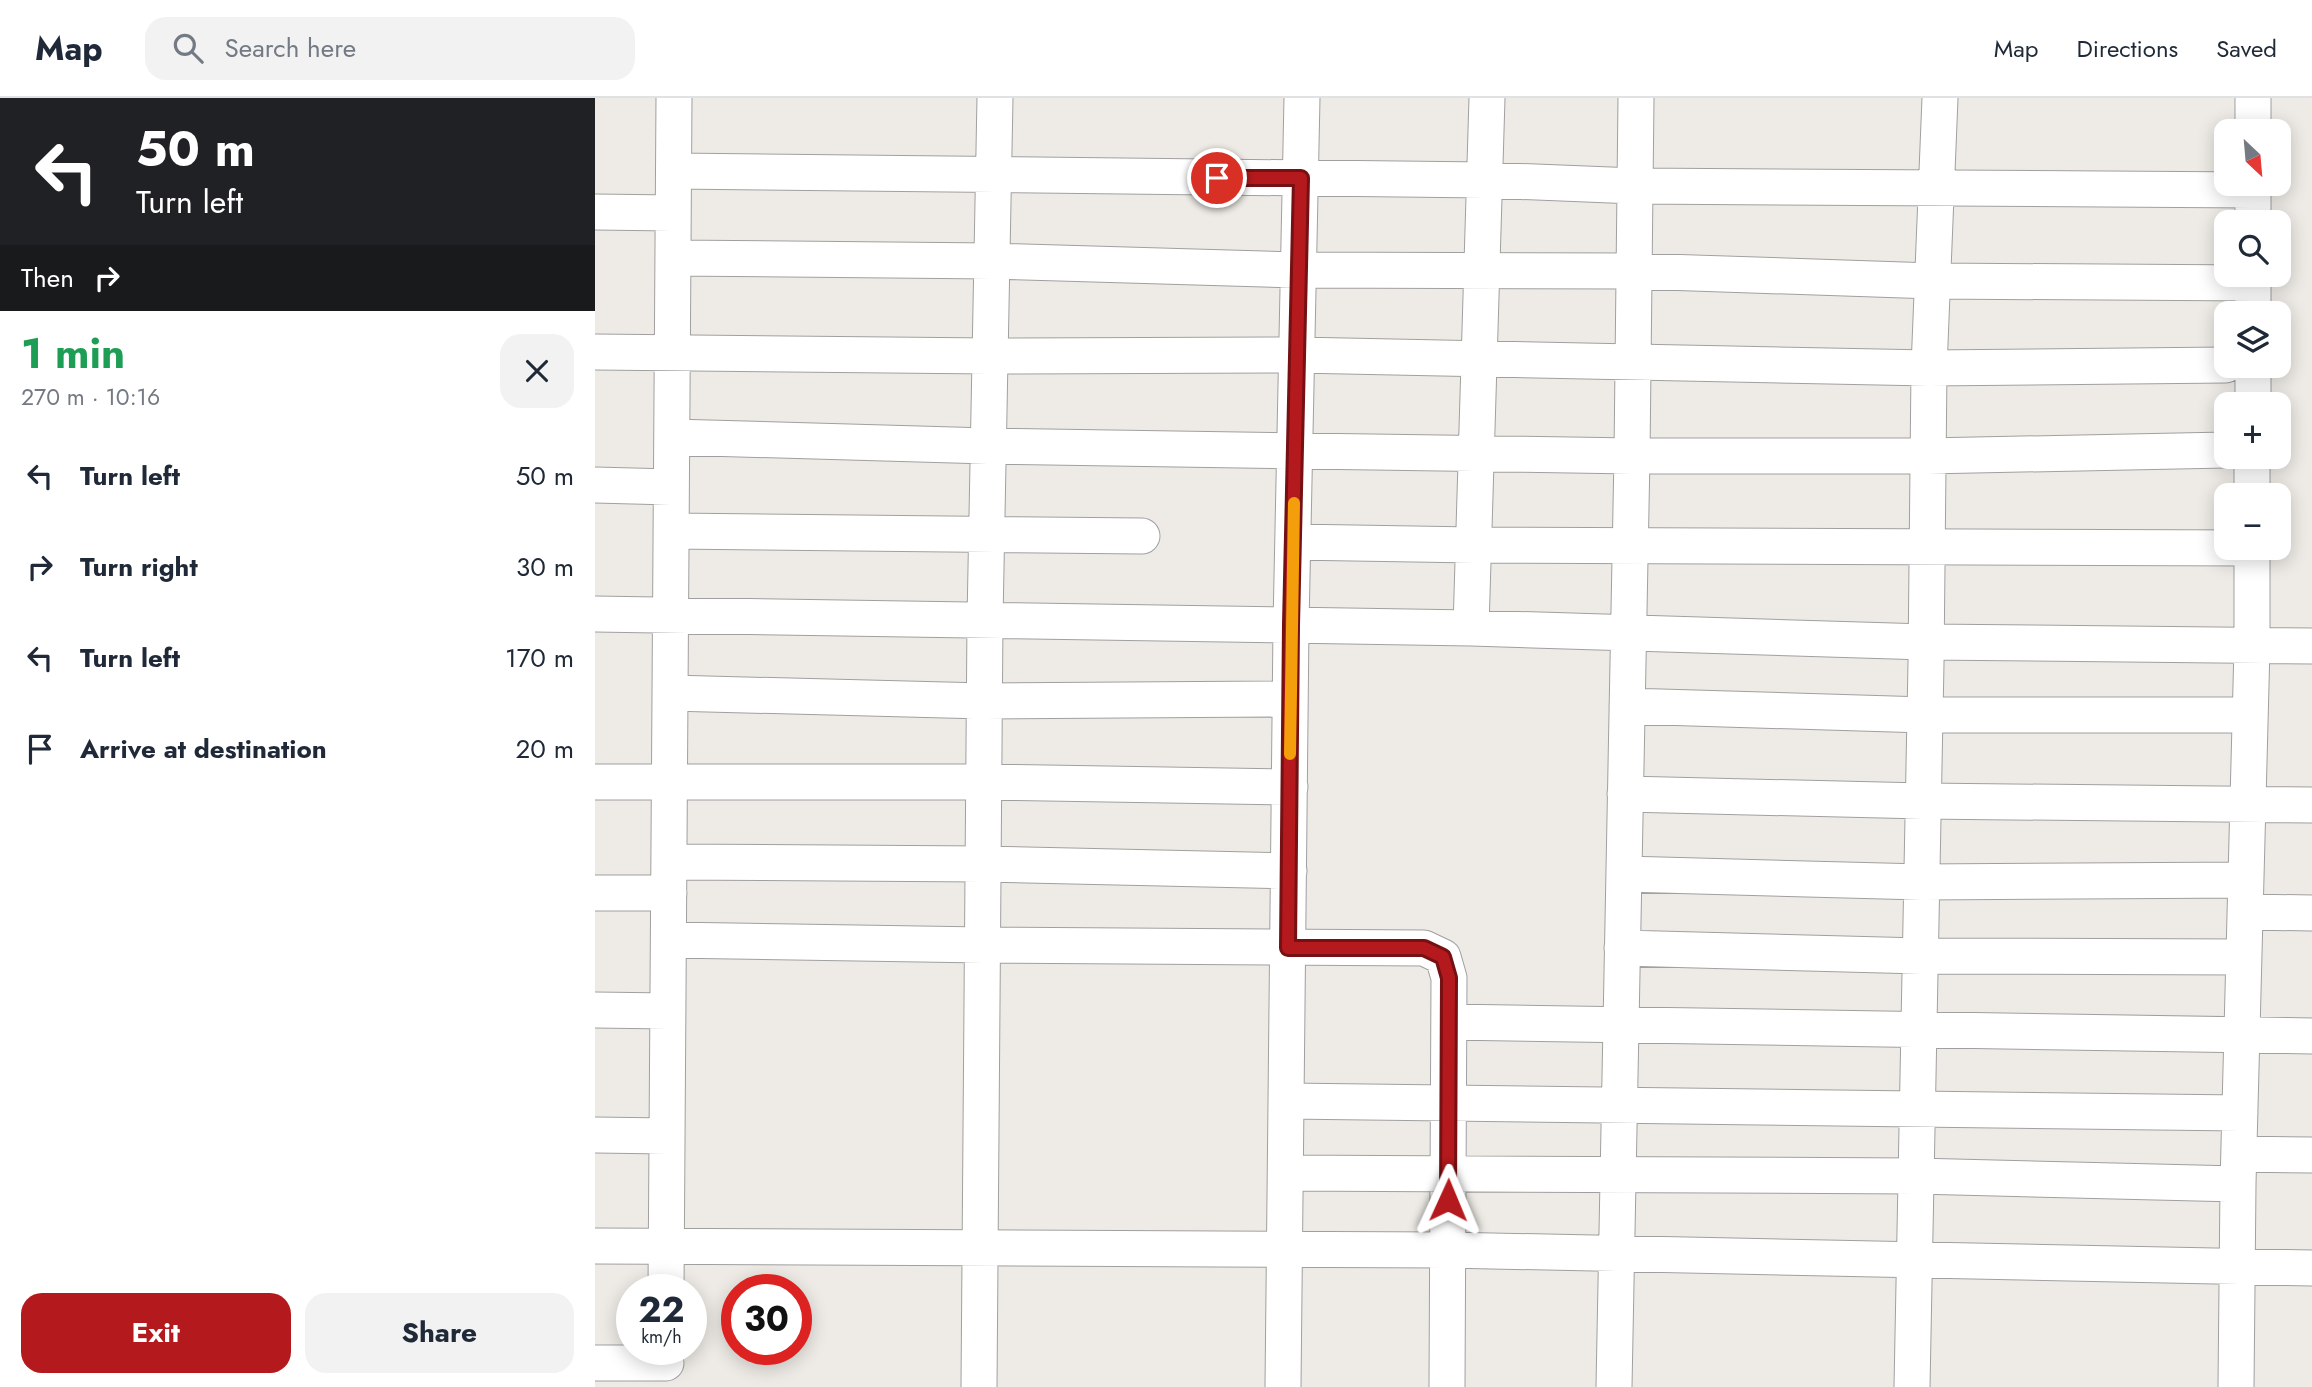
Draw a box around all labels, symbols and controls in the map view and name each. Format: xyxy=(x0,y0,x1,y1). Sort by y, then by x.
search box xyxy=(145,17,635,80)
text: Map xyxy=(35,25,103,72)
icon: search xyxy=(169,29,207,67)
text: Search here xyxy=(225,29,356,67)
text: Map xyxy=(1994,31,2039,66)
text: Directions xyxy=(2077,31,2178,66)
text: Saved xyxy=(2216,31,2277,66)
text: 50 m xyxy=(136,114,255,184)
north arrow xyxy=(2214,119,2291,196)
map controls xyxy=(2214,119,2291,560)
icon: left xyxy=(21,126,112,217)
pin xyxy=(1187,148,1247,208)
icon: arrive xyxy=(1198,159,1236,197)
text: Turn left xyxy=(136,179,243,225)
button: search xyxy=(2214,210,2291,287)
text: Then xyxy=(21,259,74,297)
icon: right xyxy=(88,259,126,297)
button: layers xyxy=(2214,301,2291,378)
text: 1 min xyxy=(21,323,125,384)
button: close xyxy=(500,334,574,408)
text: 270 m · 10:16 xyxy=(21,380,160,414)
button: + xyxy=(2214,392,2291,469)
icon: left xyxy=(21,457,59,495)
text: Turn left xyxy=(80,457,180,495)
text: 50 m xyxy=(516,457,574,495)
button: − xyxy=(2214,483,2291,560)
icon: right xyxy=(21,548,59,586)
text: Turn right xyxy=(80,548,198,586)
text: 30 m xyxy=(516,548,574,586)
icon: left xyxy=(21,639,59,677)
text: Turn left xyxy=(80,639,180,677)
text: 170 m xyxy=(505,639,574,677)
icon: arrive xyxy=(21,730,59,768)
text: Arrive at destination xyxy=(80,730,327,768)
text: 20 m xyxy=(516,730,574,768)
position arrow xyxy=(1411,1163,1485,1237)
speed limit sign: 30 xyxy=(721,1274,812,1365)
text: 22 xyxy=(639,1285,684,1335)
button: Exit xyxy=(21,1293,291,1373)
button: Share xyxy=(305,1293,574,1373)
text: km/h xyxy=(641,1324,682,1350)

